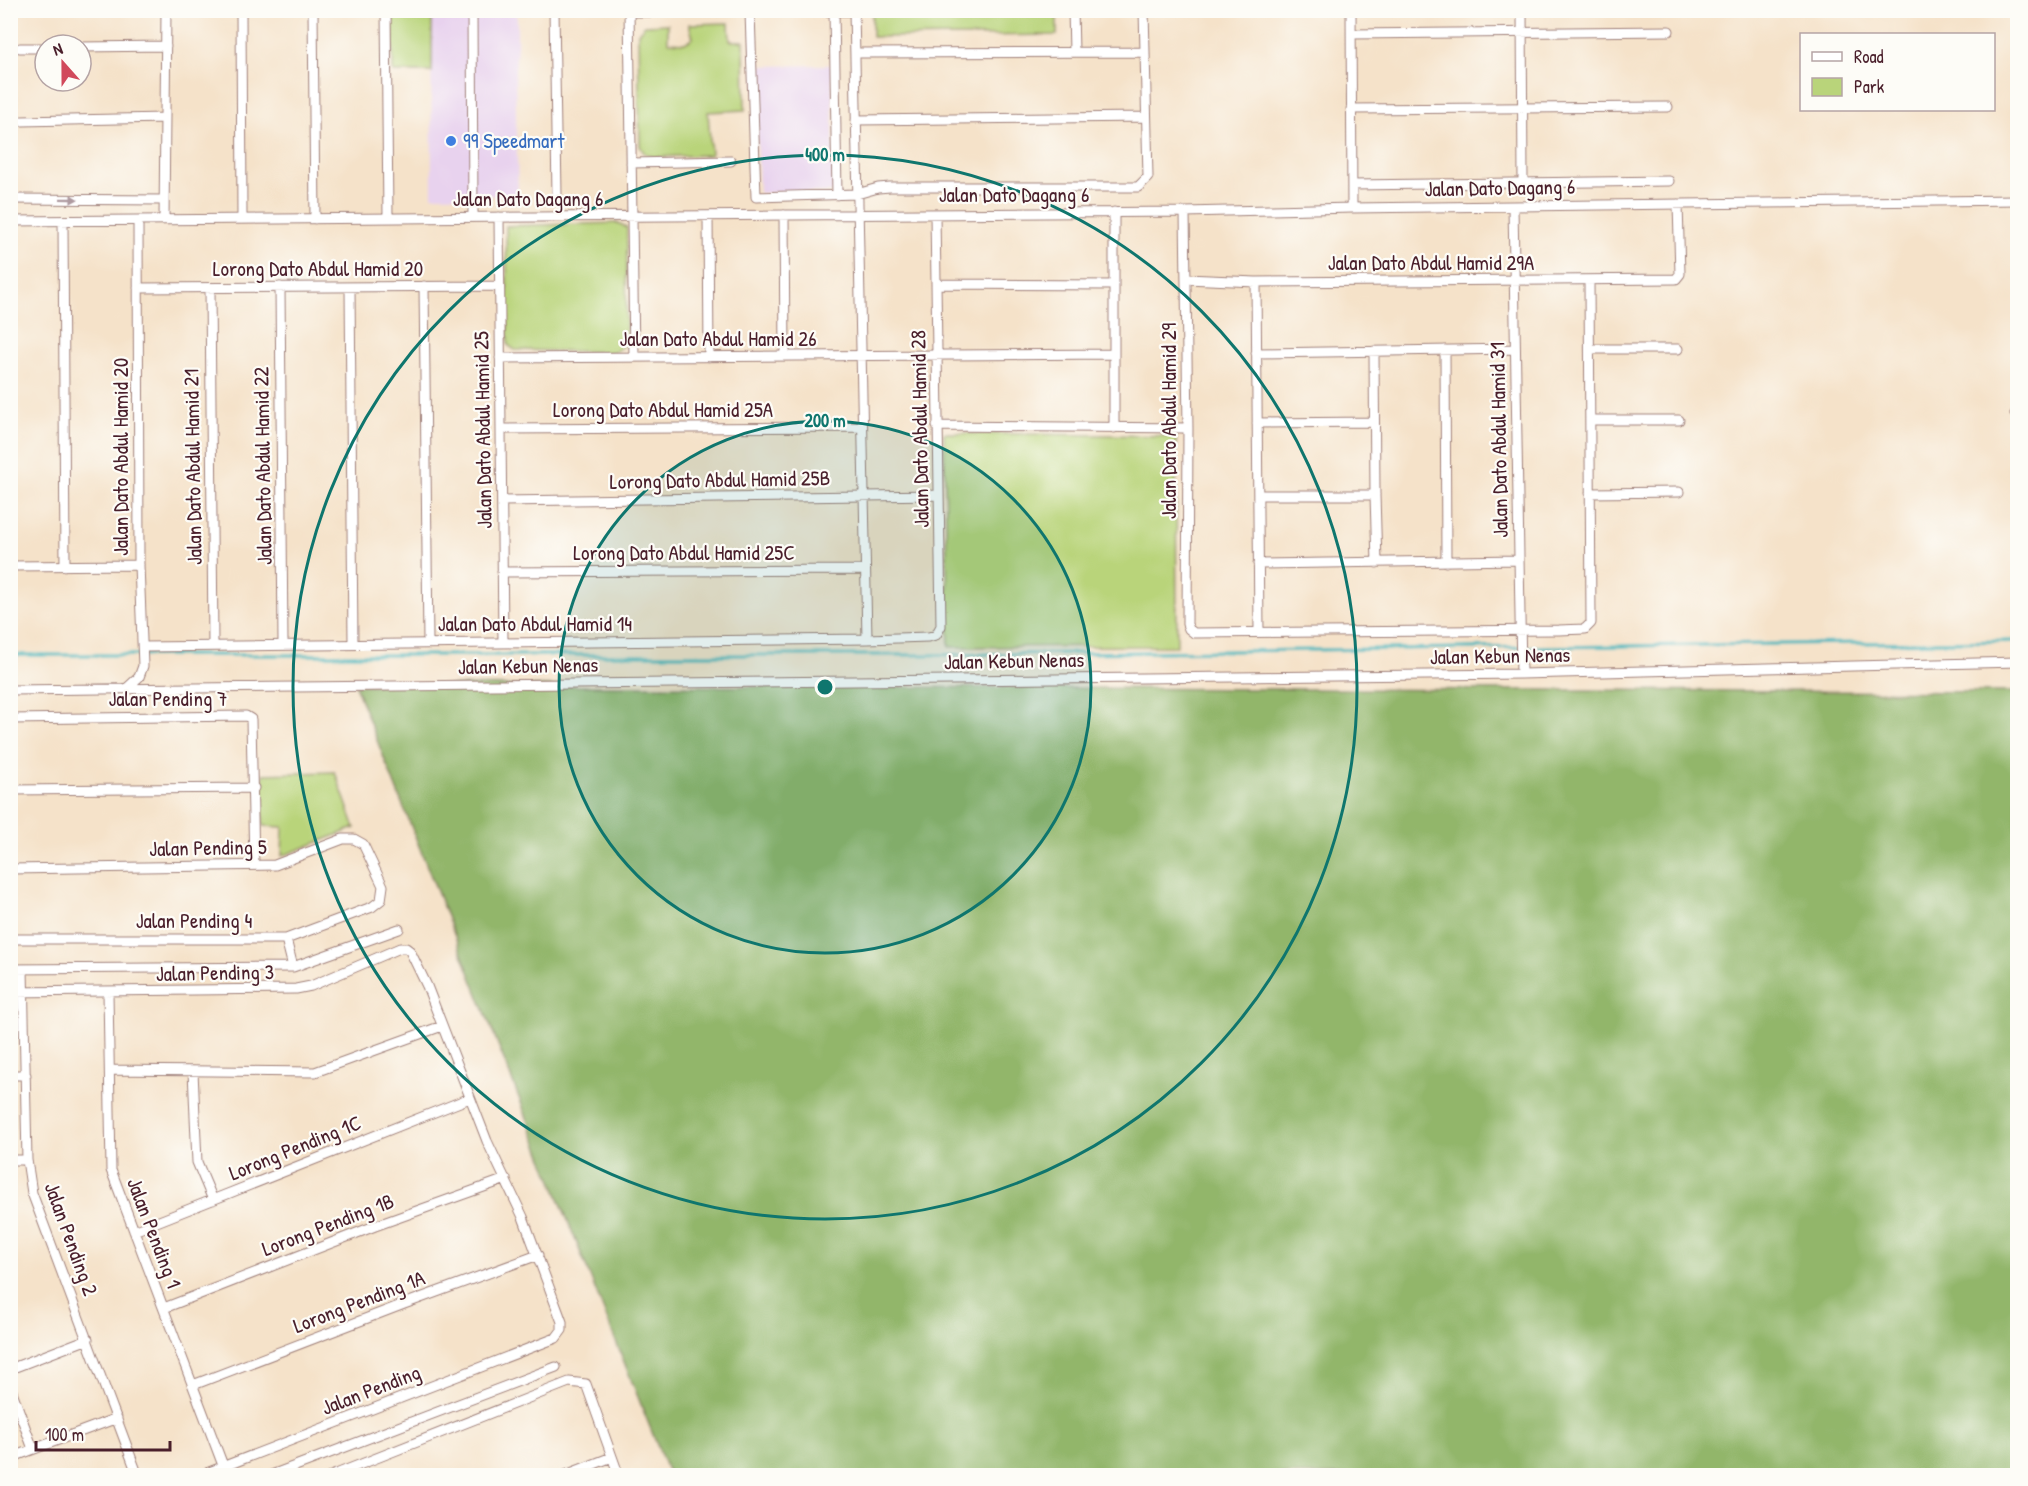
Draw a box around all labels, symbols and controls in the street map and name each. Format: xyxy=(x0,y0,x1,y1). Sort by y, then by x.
north arrow xyxy=(33,33,93,93)
legend xyxy=(1800,33,1995,111)
text: N xyxy=(50,37,66,61)
text: Road xyxy=(1854,44,1884,69)
text: Park xyxy=(1854,74,1885,99)
place label: 99 Speedmart xyxy=(463,126,565,155)
marker: 99 Speedmart xyxy=(444,134,458,148)
text: 400 m xyxy=(805,142,845,167)
street label: Jalan Dato Dagang 6 xyxy=(1424,172,1576,203)
street label: Jalan Dato Dagang 6 xyxy=(939,180,1089,209)
street label: Jalan Dato Dagang 6 xyxy=(453,184,603,213)
one-way arrow xyxy=(59,195,78,204)
street label: Jalan Dato Abdul Hamid 29A xyxy=(1328,248,1534,277)
street label: Lorong Dato Abdul Hamid 20 xyxy=(213,254,423,283)
street label: Jalan Dato Abdul Hamid 29 xyxy=(1154,323,1183,519)
street label: Jalan Dato Abdul Hamid 26 xyxy=(619,324,817,353)
street label: Jalan Dato Abdul Hamid 28 xyxy=(903,330,936,528)
street label: Jalan Dato Abdul Hamid 25 xyxy=(466,331,499,529)
street label: Jalan Dato Abdul Hamid 31 xyxy=(1482,342,1515,538)
street label: Jalan Dato Abdul Hamid 20 xyxy=(106,358,135,556)
street label: Jalan Dato Abdul Hamid 22 xyxy=(246,366,279,565)
street label: Jalan Dato Abdul Hamid 21 xyxy=(176,369,209,565)
street label: Lorong Dato Abdul Hamid 25A xyxy=(553,395,773,424)
text: 200 m xyxy=(805,408,845,433)
street label: Lorong Dato Abdul Hamid 25B xyxy=(609,463,831,496)
street label: Lorong Dato Abdul Hamid 25C xyxy=(573,538,795,567)
street label: Jalan Dato Abdul Hamid 14 xyxy=(438,609,632,638)
street label: Jalan Kebun Nenas xyxy=(1430,640,1570,671)
street label: Jalan Kebun Nenas xyxy=(944,645,1084,676)
street label: Jalan Kebun Nenas xyxy=(458,650,598,681)
centre of rings xyxy=(815,677,835,697)
street label: Jalan Pending 7 xyxy=(108,684,228,713)
street label: Jalan Pending 5 xyxy=(149,832,267,863)
street label: Jalan Pending 4 xyxy=(136,906,252,935)
street label: Jalan Pending 3 xyxy=(156,957,274,988)
street label: Lorong Pending 1C xyxy=(224,1108,365,1187)
street label: Jalan Pending 1 xyxy=(120,1173,189,1292)
street label: Jalan Pending 2 xyxy=(38,1178,105,1300)
street label: Lorong Pending 1B xyxy=(258,1186,398,1263)
street label: Lorong Pending 1A xyxy=(289,1263,429,1340)
street label: Jalan Pending xyxy=(317,1357,424,1422)
scale bar xyxy=(36,1414,170,1452)
text: 100 m xyxy=(45,1422,84,1447)

